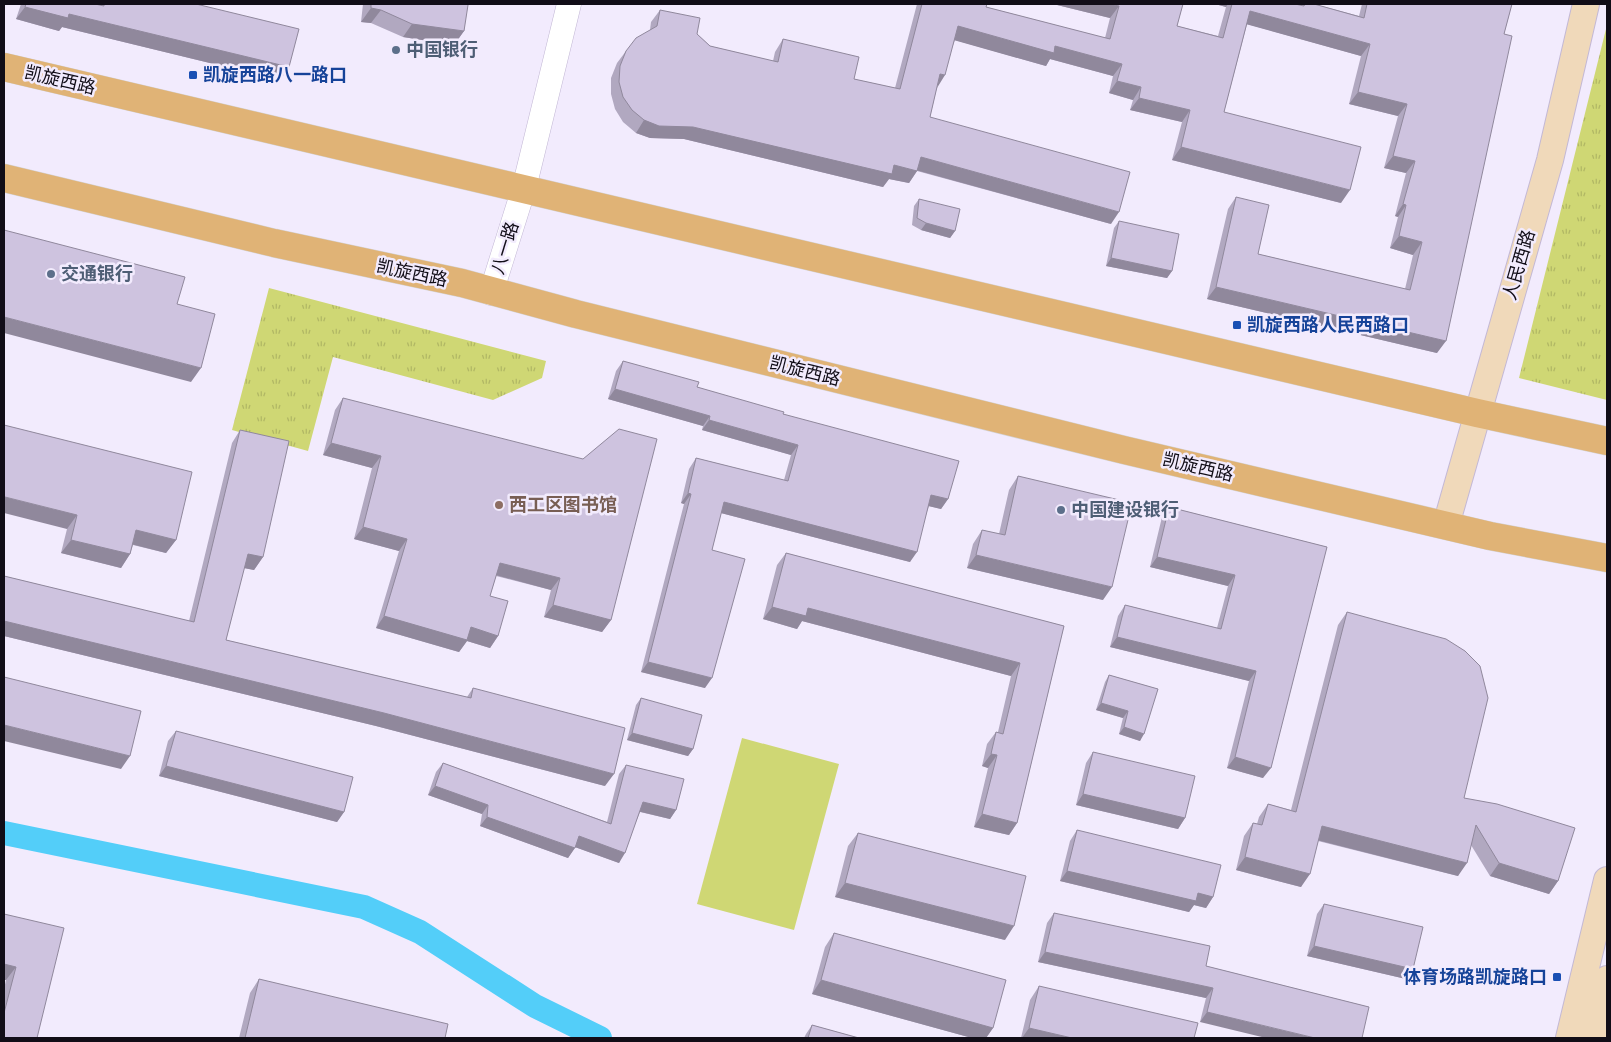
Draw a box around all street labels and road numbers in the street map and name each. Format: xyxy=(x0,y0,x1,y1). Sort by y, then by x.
street label: 凯旋西路 xyxy=(22,60,98,100)
street label: 八一路 xyxy=(486,219,524,277)
street label: 人民西路 xyxy=(1498,227,1540,303)
street label: 凯旋西路 xyxy=(374,254,450,292)
street label: 凯旋西路 xyxy=(767,351,843,391)
street label: 凯旋西路 xyxy=(1160,447,1236,487)

